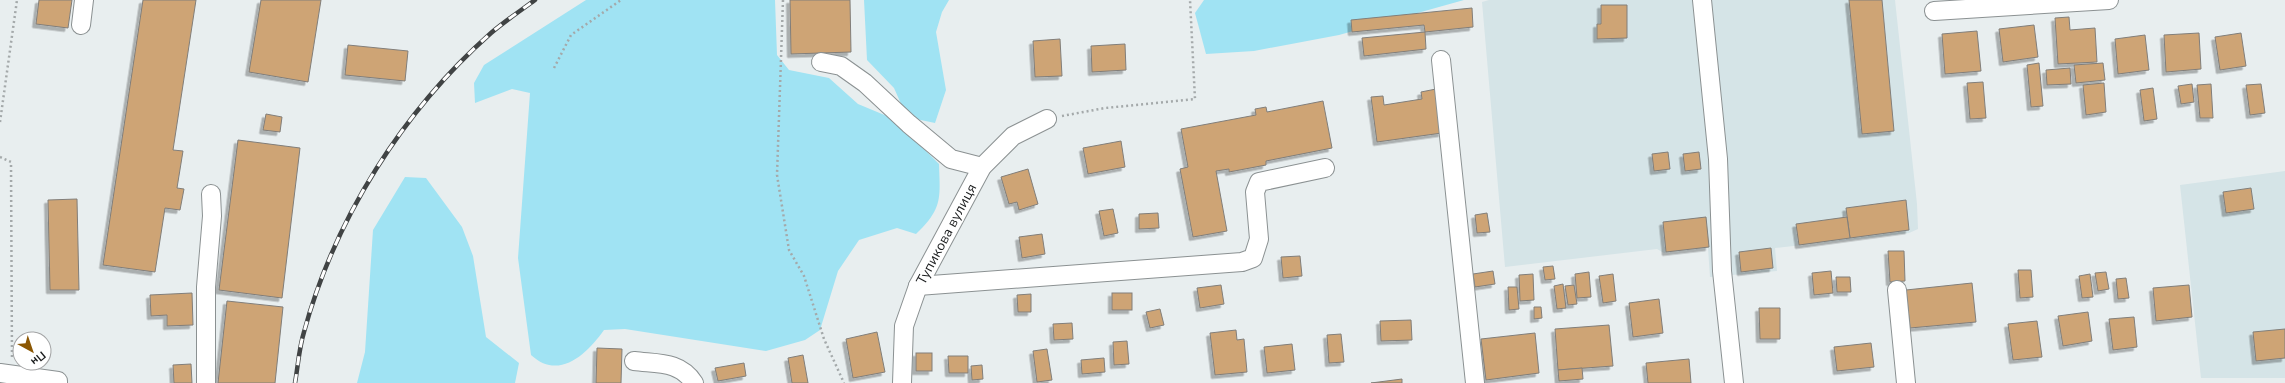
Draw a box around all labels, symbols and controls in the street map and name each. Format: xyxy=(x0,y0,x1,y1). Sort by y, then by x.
street label: Тупикова вулиця xyxy=(912,180,981,288)
north arrow xyxy=(12,331,52,371)
text: Пн xyxy=(27,348,49,369)

